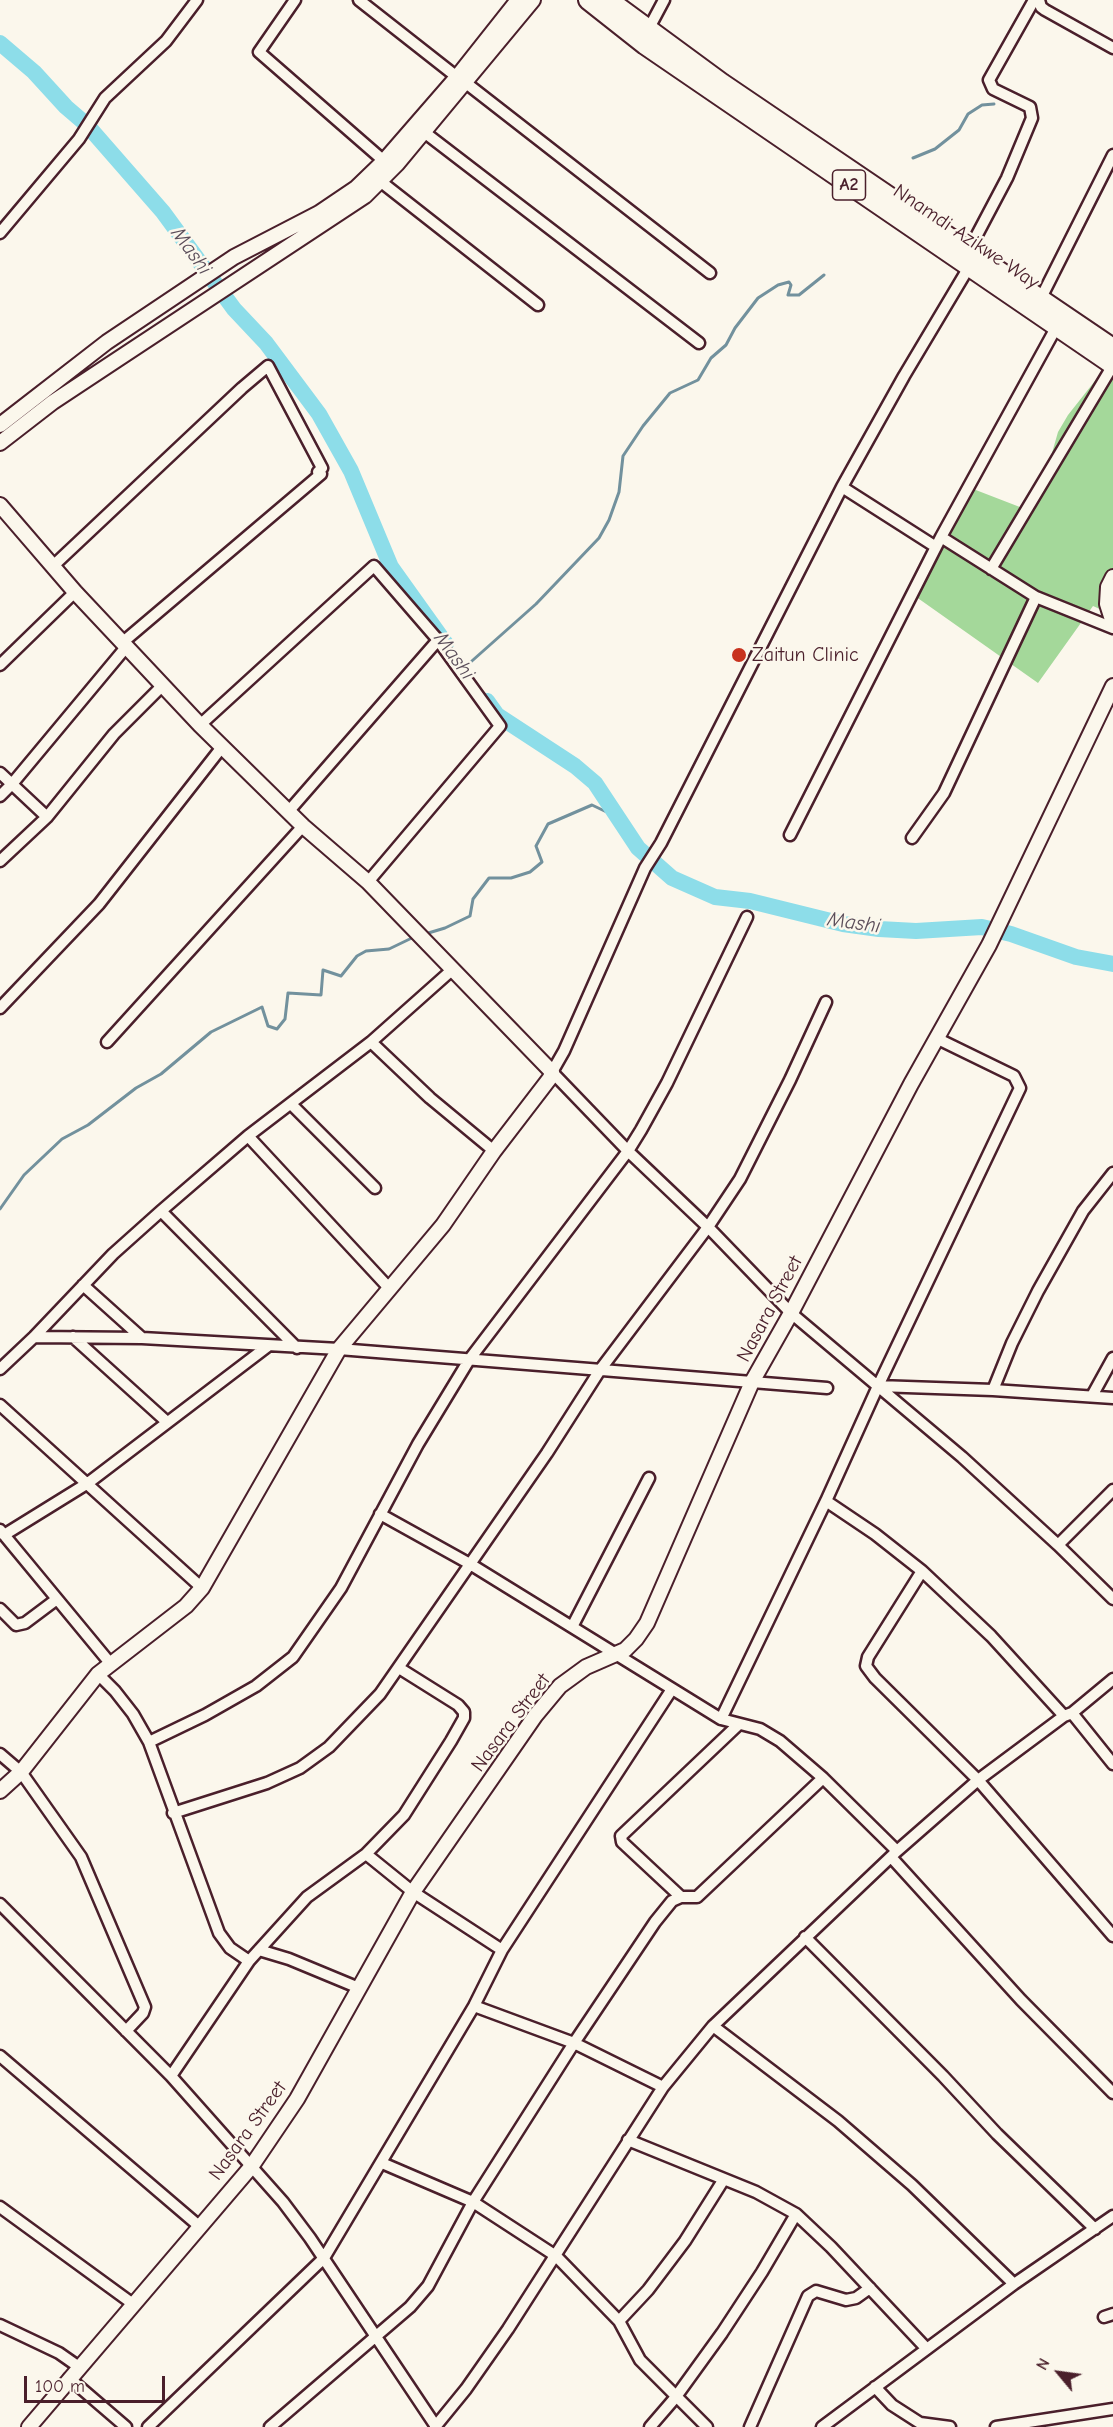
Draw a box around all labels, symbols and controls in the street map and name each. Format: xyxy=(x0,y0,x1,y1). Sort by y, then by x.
road number: A2 xyxy=(832,170,866,200)
street label: Nnamdi Azikwe Way xyxy=(888,179,1044,295)
water label: Mashi xyxy=(165,222,217,280)
water label: Mashi xyxy=(428,627,480,685)
place label: Zaitun Clinic xyxy=(752,643,859,667)
marker: Zaitun Clinic xyxy=(730,646,748,664)
water label: Mashi xyxy=(826,907,882,939)
street label: Nasara Street xyxy=(732,1252,808,1366)
street label: Nasara Street xyxy=(466,1669,556,1777)
street label: Nasara Street xyxy=(204,2077,292,2185)
north arrow xyxy=(1029,2343,1089,2403)
text: N xyxy=(1033,2355,1054,2373)
scale bar xyxy=(27,2364,168,2402)
text: 100 m xyxy=(35,2376,85,2397)

